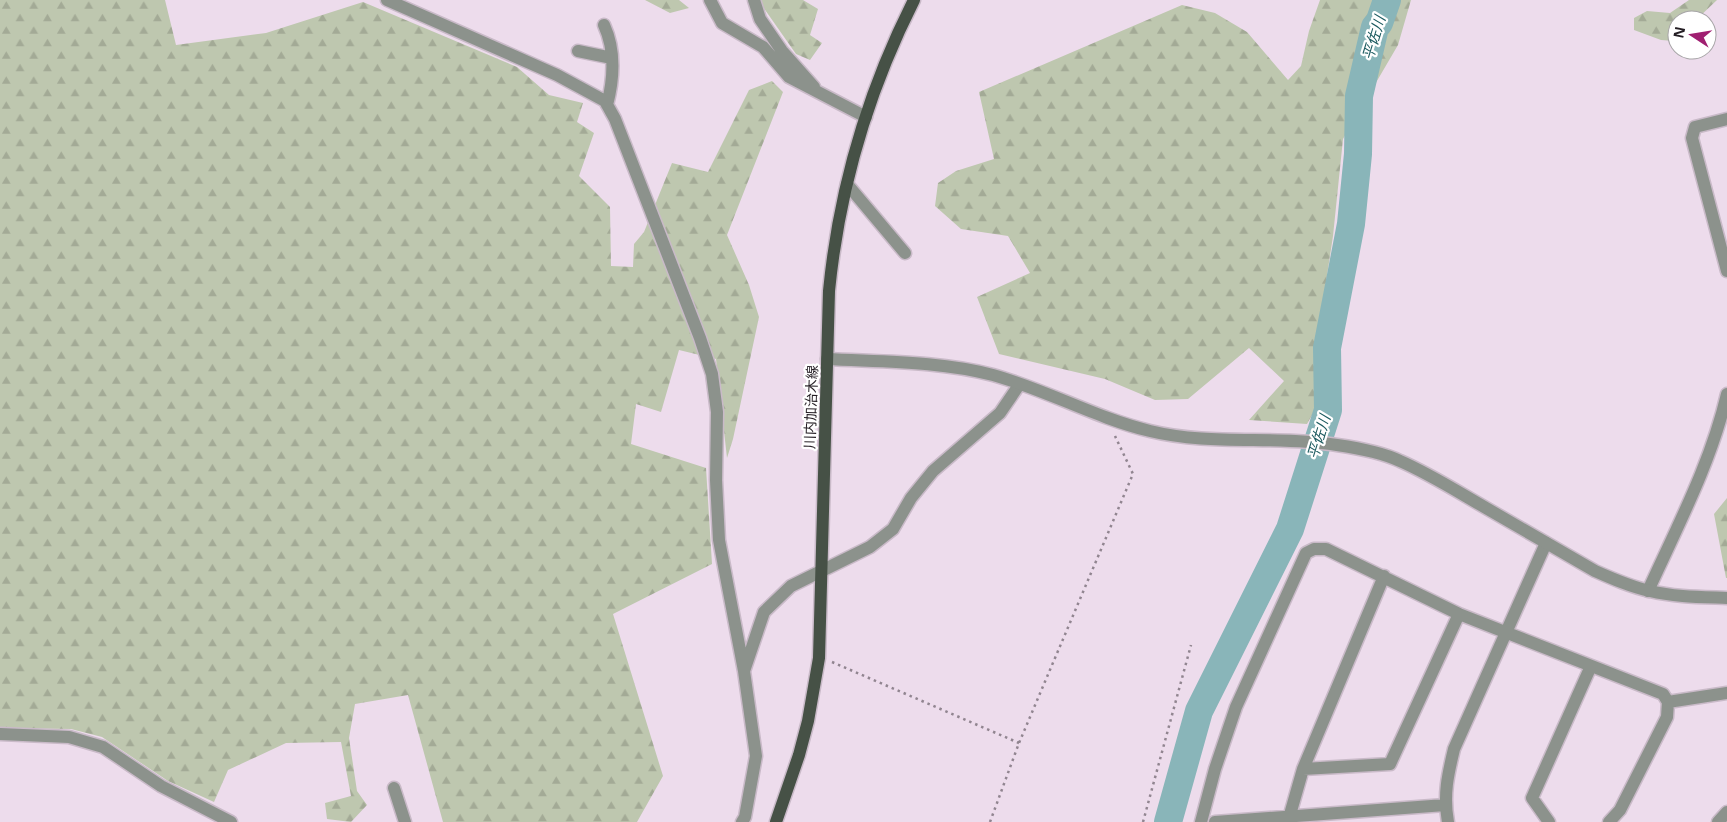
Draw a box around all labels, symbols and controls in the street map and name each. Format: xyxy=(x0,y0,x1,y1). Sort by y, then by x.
north arrow xyxy=(1667,10,1717,60)
water label: 平佐川 xyxy=(1357,11,1390,62)
text: N xyxy=(1668,25,1689,40)
street label: 川内加治木線 xyxy=(800,365,821,449)
water label: 平佐川 xyxy=(1302,410,1335,461)

